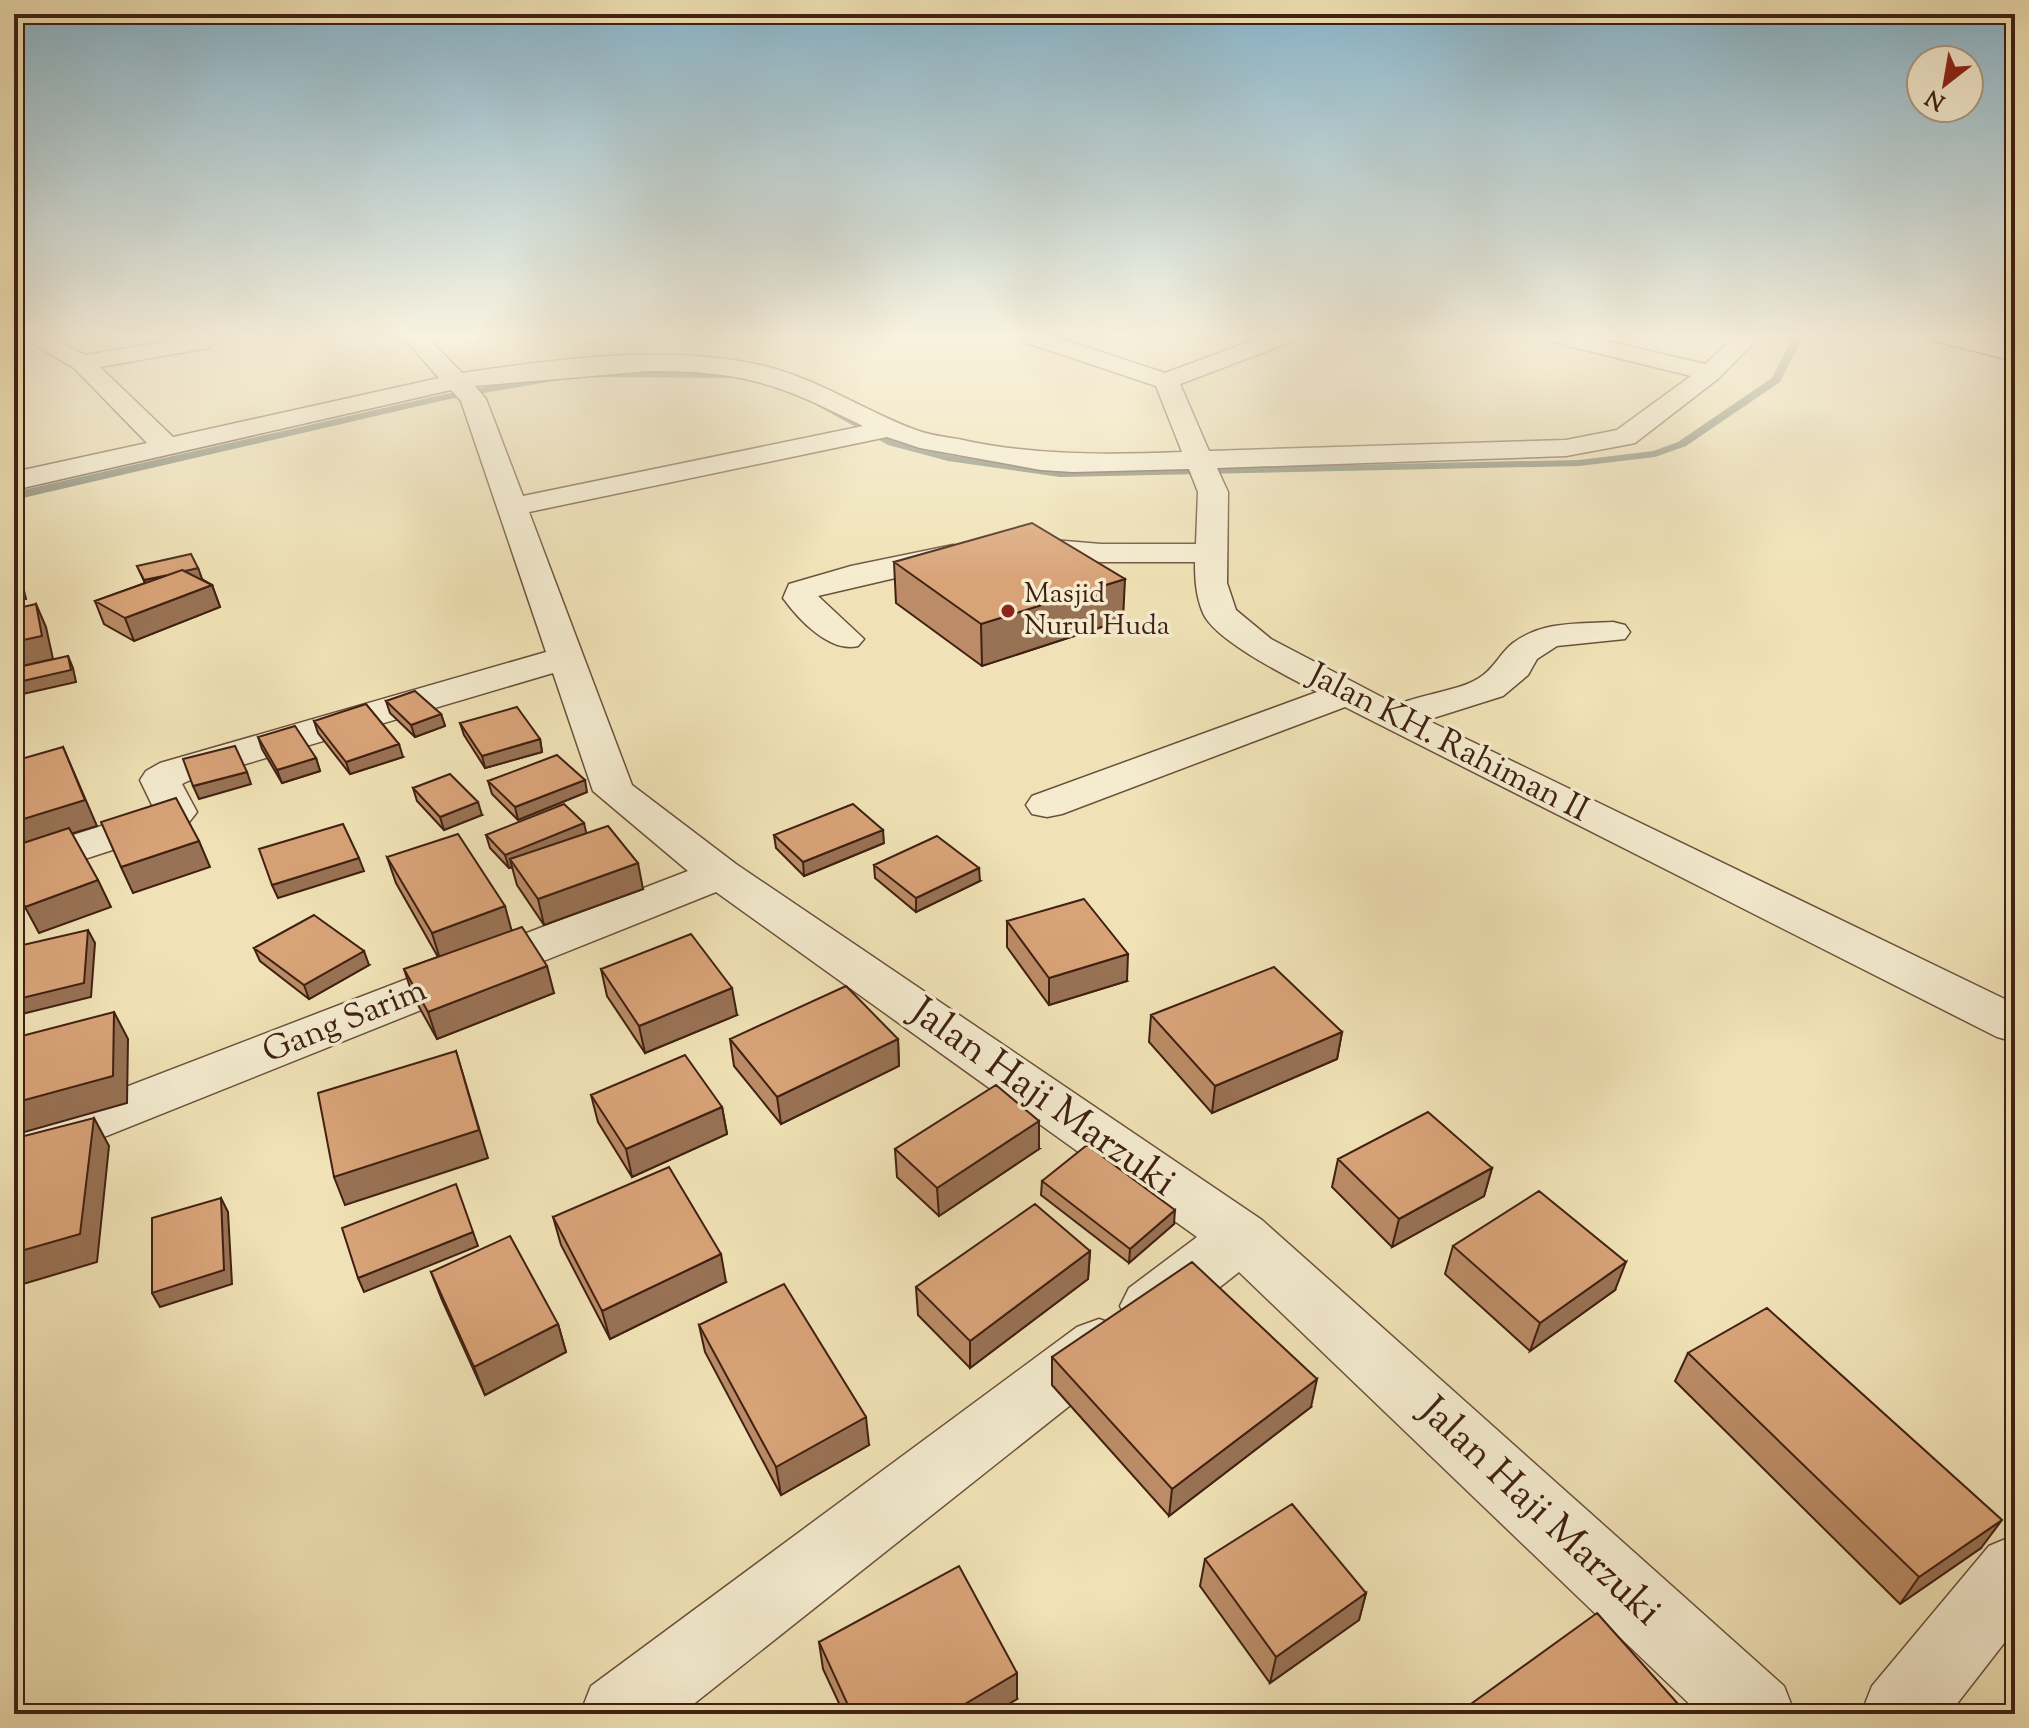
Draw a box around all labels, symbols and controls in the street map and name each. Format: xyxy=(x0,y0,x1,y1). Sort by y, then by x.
north arrow xyxy=(1905,44,1985,124)
text: N xyxy=(1920,80,1952,117)
place label: Masjid Nurul Huda xyxy=(1024,575,1170,647)
marker: Masjid Nurul Huda xyxy=(999,602,1017,620)
street label: Jalan KH. Rahiman II xyxy=(1298,651,1597,836)
street label: Gang Sarim xyxy=(256,967,434,1077)
street label: Jalan Haji Marzuki xyxy=(896,985,1187,1212)
street label: Jalan Haji Marzuki xyxy=(1403,1384,1673,1641)

